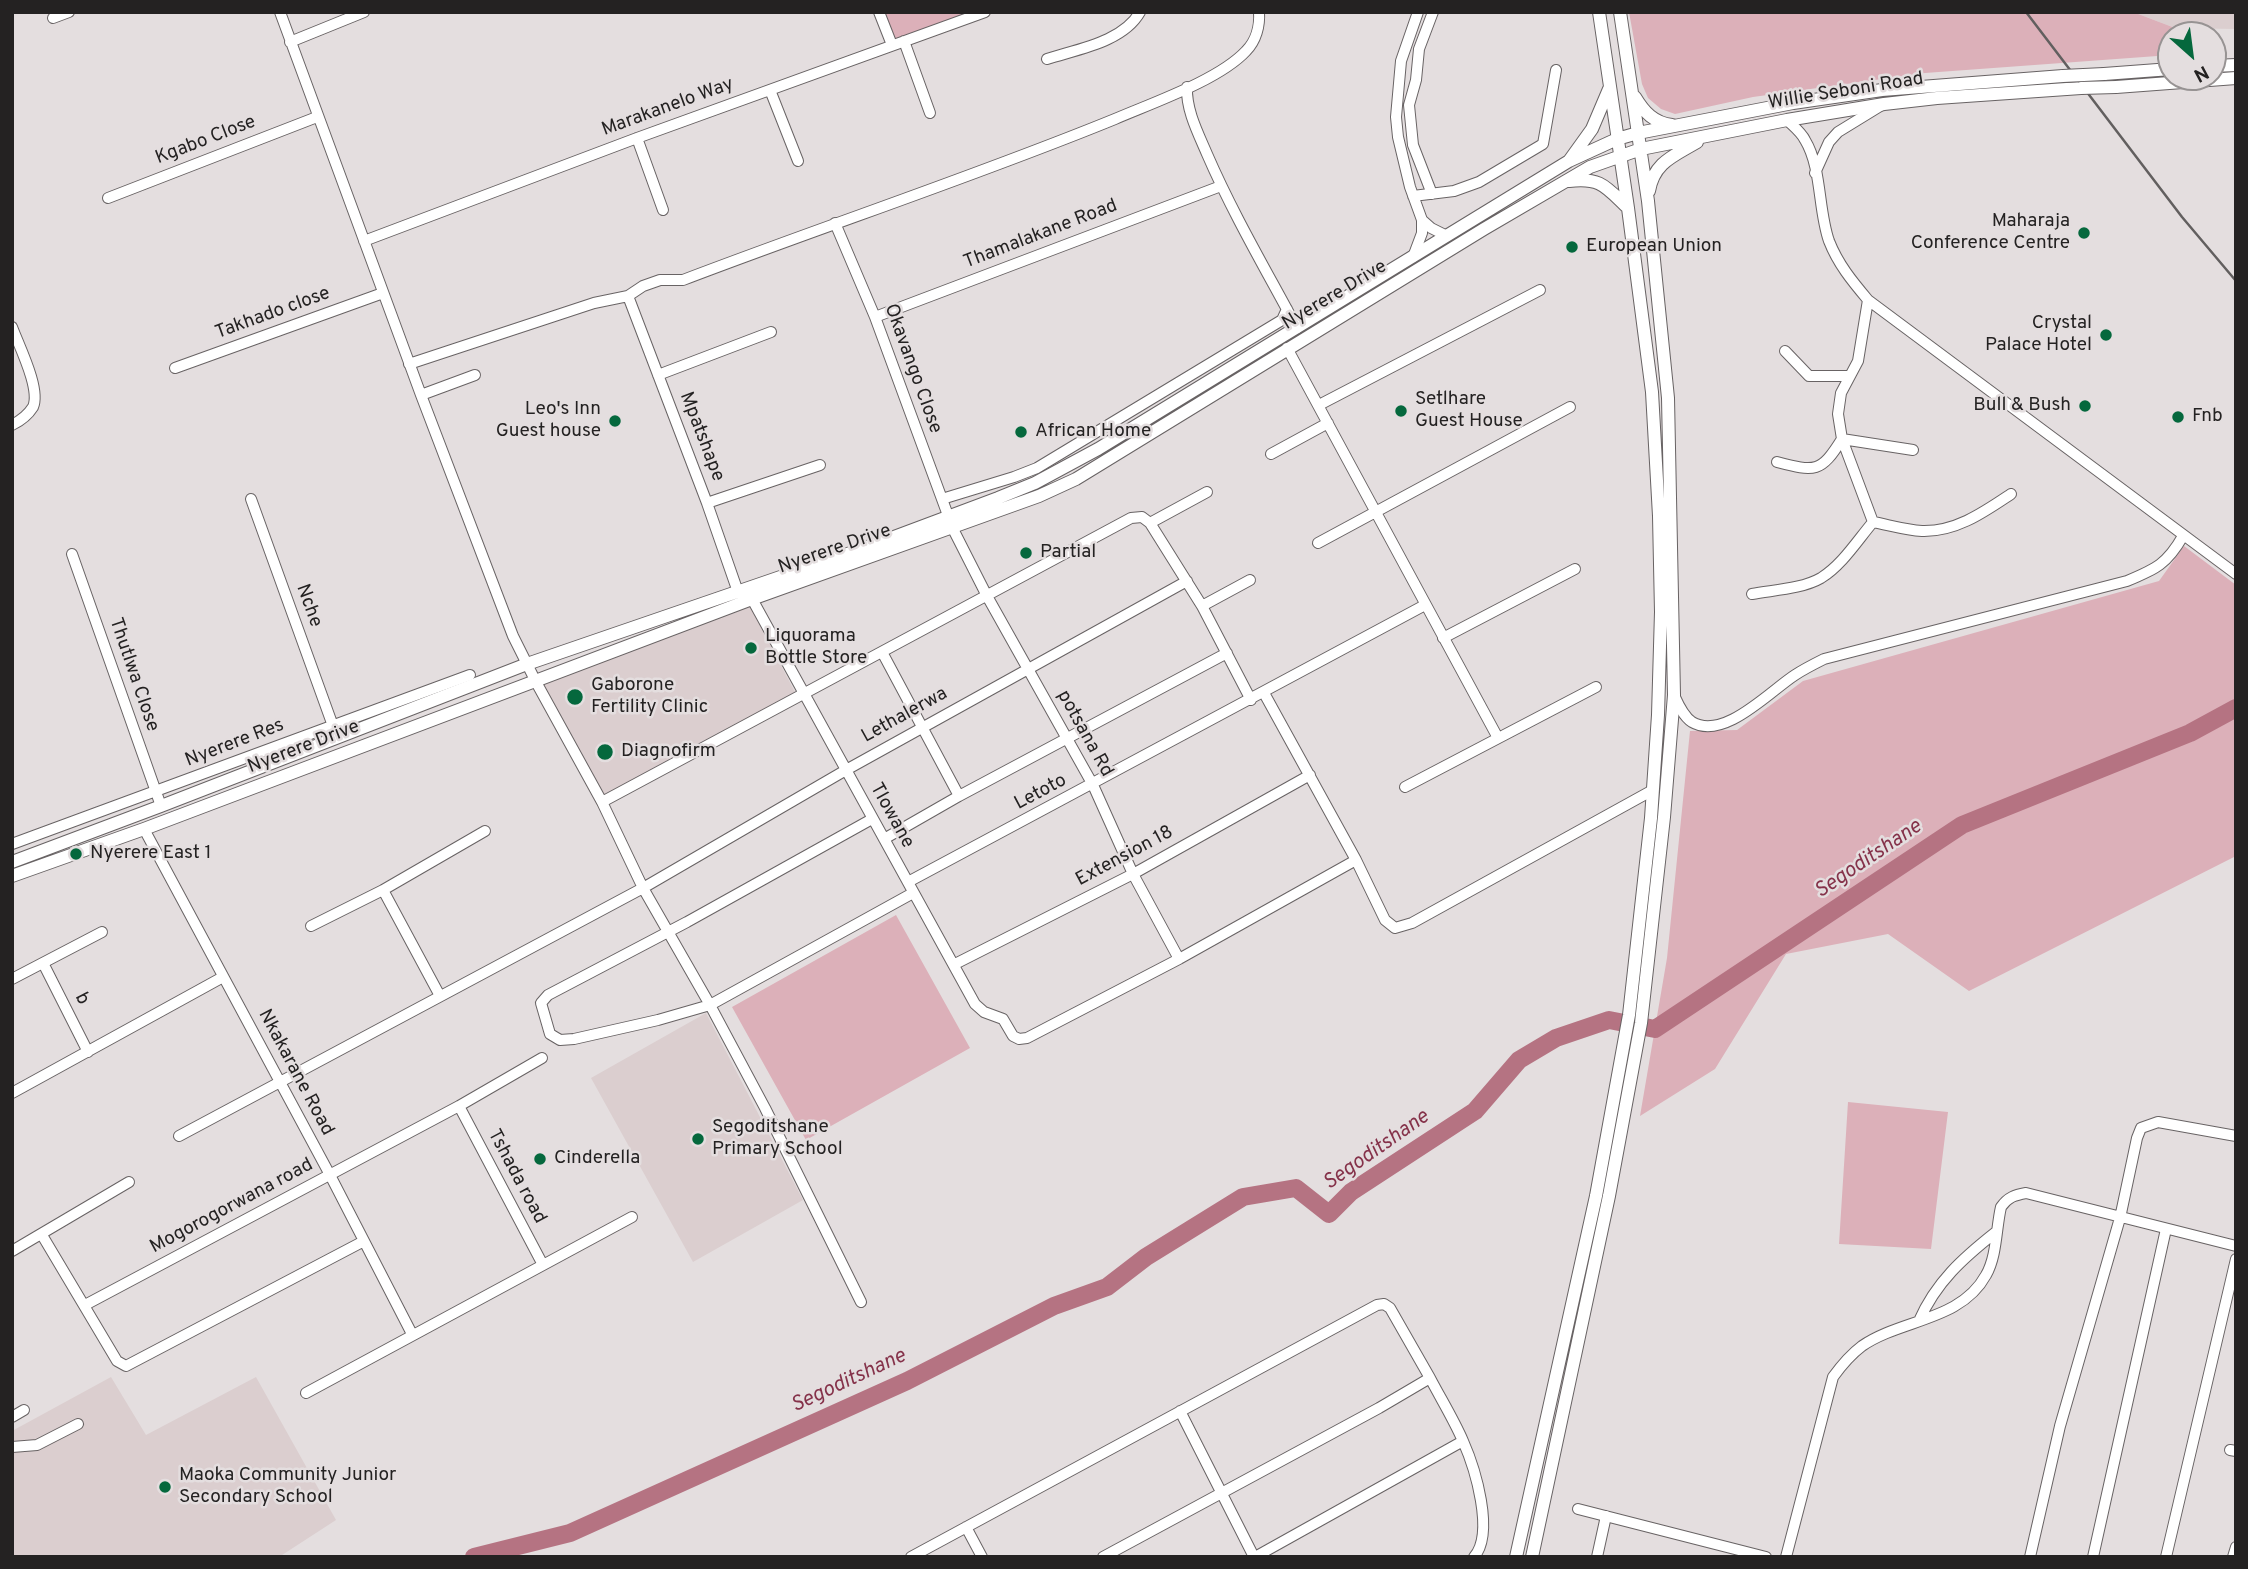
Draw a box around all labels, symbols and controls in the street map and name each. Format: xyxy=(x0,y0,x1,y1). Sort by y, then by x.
north arrow xyxy=(2157,21,2227,91)
text: N xyxy=(2189,59,2213,87)
street label: Willie Seboni Road xyxy=(1767,68,1925,116)
street label: Marakanelo Way xyxy=(599,74,737,142)
street label: Kgabo Close xyxy=(153,111,259,171)
street label: Thamalakane Road xyxy=(961,195,1121,275)
place label: Maharaja Conference Centre xyxy=(1911,211,2070,255)
marker: Maharaja Conference Centre xyxy=(2076,225,2092,241)
place label: European Union xyxy=(1586,236,1722,258)
marker: European Union xyxy=(1564,239,1580,255)
street label: Nyerere Drive xyxy=(1279,256,1391,336)
street label: Takhado close xyxy=(212,283,334,345)
street label: Okavango Close xyxy=(878,301,946,437)
place label: Crystal Palace Hotel xyxy=(1985,313,2092,357)
marker: Crystal Palace Hotel xyxy=(2098,327,2114,343)
street label: Mpatshape xyxy=(673,389,729,485)
place label: Setlhare Guest House xyxy=(1415,389,1523,433)
place label: Bull & Bush xyxy=(1973,395,2071,417)
marker: Bull & Bush xyxy=(2077,398,2093,414)
place label: Leo's Inn Guest house xyxy=(496,399,601,443)
marker: Setlhare Guest House xyxy=(1393,403,1409,419)
place label: Fnb xyxy=(2192,406,2223,428)
marker: Fnb xyxy=(2170,409,2186,425)
marker: Leo's Inn Guest house xyxy=(607,413,623,429)
place label: African Home xyxy=(1035,421,1151,443)
marker: African Home xyxy=(1013,424,1029,440)
street label: Nyerere Drive xyxy=(776,520,894,580)
place label: Partial xyxy=(1040,542,1096,564)
marker: Partial xyxy=(1018,545,1034,561)
street label: Nche xyxy=(290,581,326,631)
street label: Thutlwa Close xyxy=(103,615,163,735)
place label: Liquorama Bottle Store xyxy=(765,626,867,670)
marker: Liquorama Bottle Store xyxy=(743,640,759,656)
place label: Gaborone Fertility Clinic xyxy=(591,675,708,719)
street label: Lethalerwa xyxy=(858,683,952,749)
marker: Gaborone Fertility Clinic xyxy=(565,687,585,707)
street label: potsana Rd xyxy=(1051,687,1117,781)
street label: Nyerere Res xyxy=(182,715,288,773)
street label: Nyerere Drive xyxy=(245,716,363,780)
place label: Diagnofirm xyxy=(621,741,716,763)
marker: Diagnofirm xyxy=(595,742,615,762)
street label: Letoto xyxy=(1011,770,1071,816)
street label: Tlowane xyxy=(864,779,918,853)
water label: Segoditshane xyxy=(1811,815,1927,905)
street label: Extension 18 xyxy=(1072,822,1178,892)
place label: Nyerere East 1 xyxy=(90,843,211,865)
marker: Nyerere East 1 xyxy=(68,846,84,862)
street label: b xyxy=(68,989,94,1009)
street label: Nkakarane Road xyxy=(252,1006,338,1140)
water label: Segoditshane xyxy=(1319,1105,1435,1197)
place label: Segoditshane Primary School xyxy=(712,1117,843,1161)
street label: Tshada road xyxy=(482,1126,550,1228)
marker: Segoditshane Primary School xyxy=(690,1131,706,1147)
place label: Cinderella xyxy=(554,1148,640,1170)
marker: Cinderella xyxy=(532,1151,548,1167)
street label: Mogorogorwana road xyxy=(147,1154,317,1260)
water label: Segoditshane xyxy=(788,1344,910,1420)
place label: Maoka Community Junior Secondary School xyxy=(179,1465,396,1509)
marker: Maoka Community Junior Secondary School xyxy=(157,1479,173,1495)

